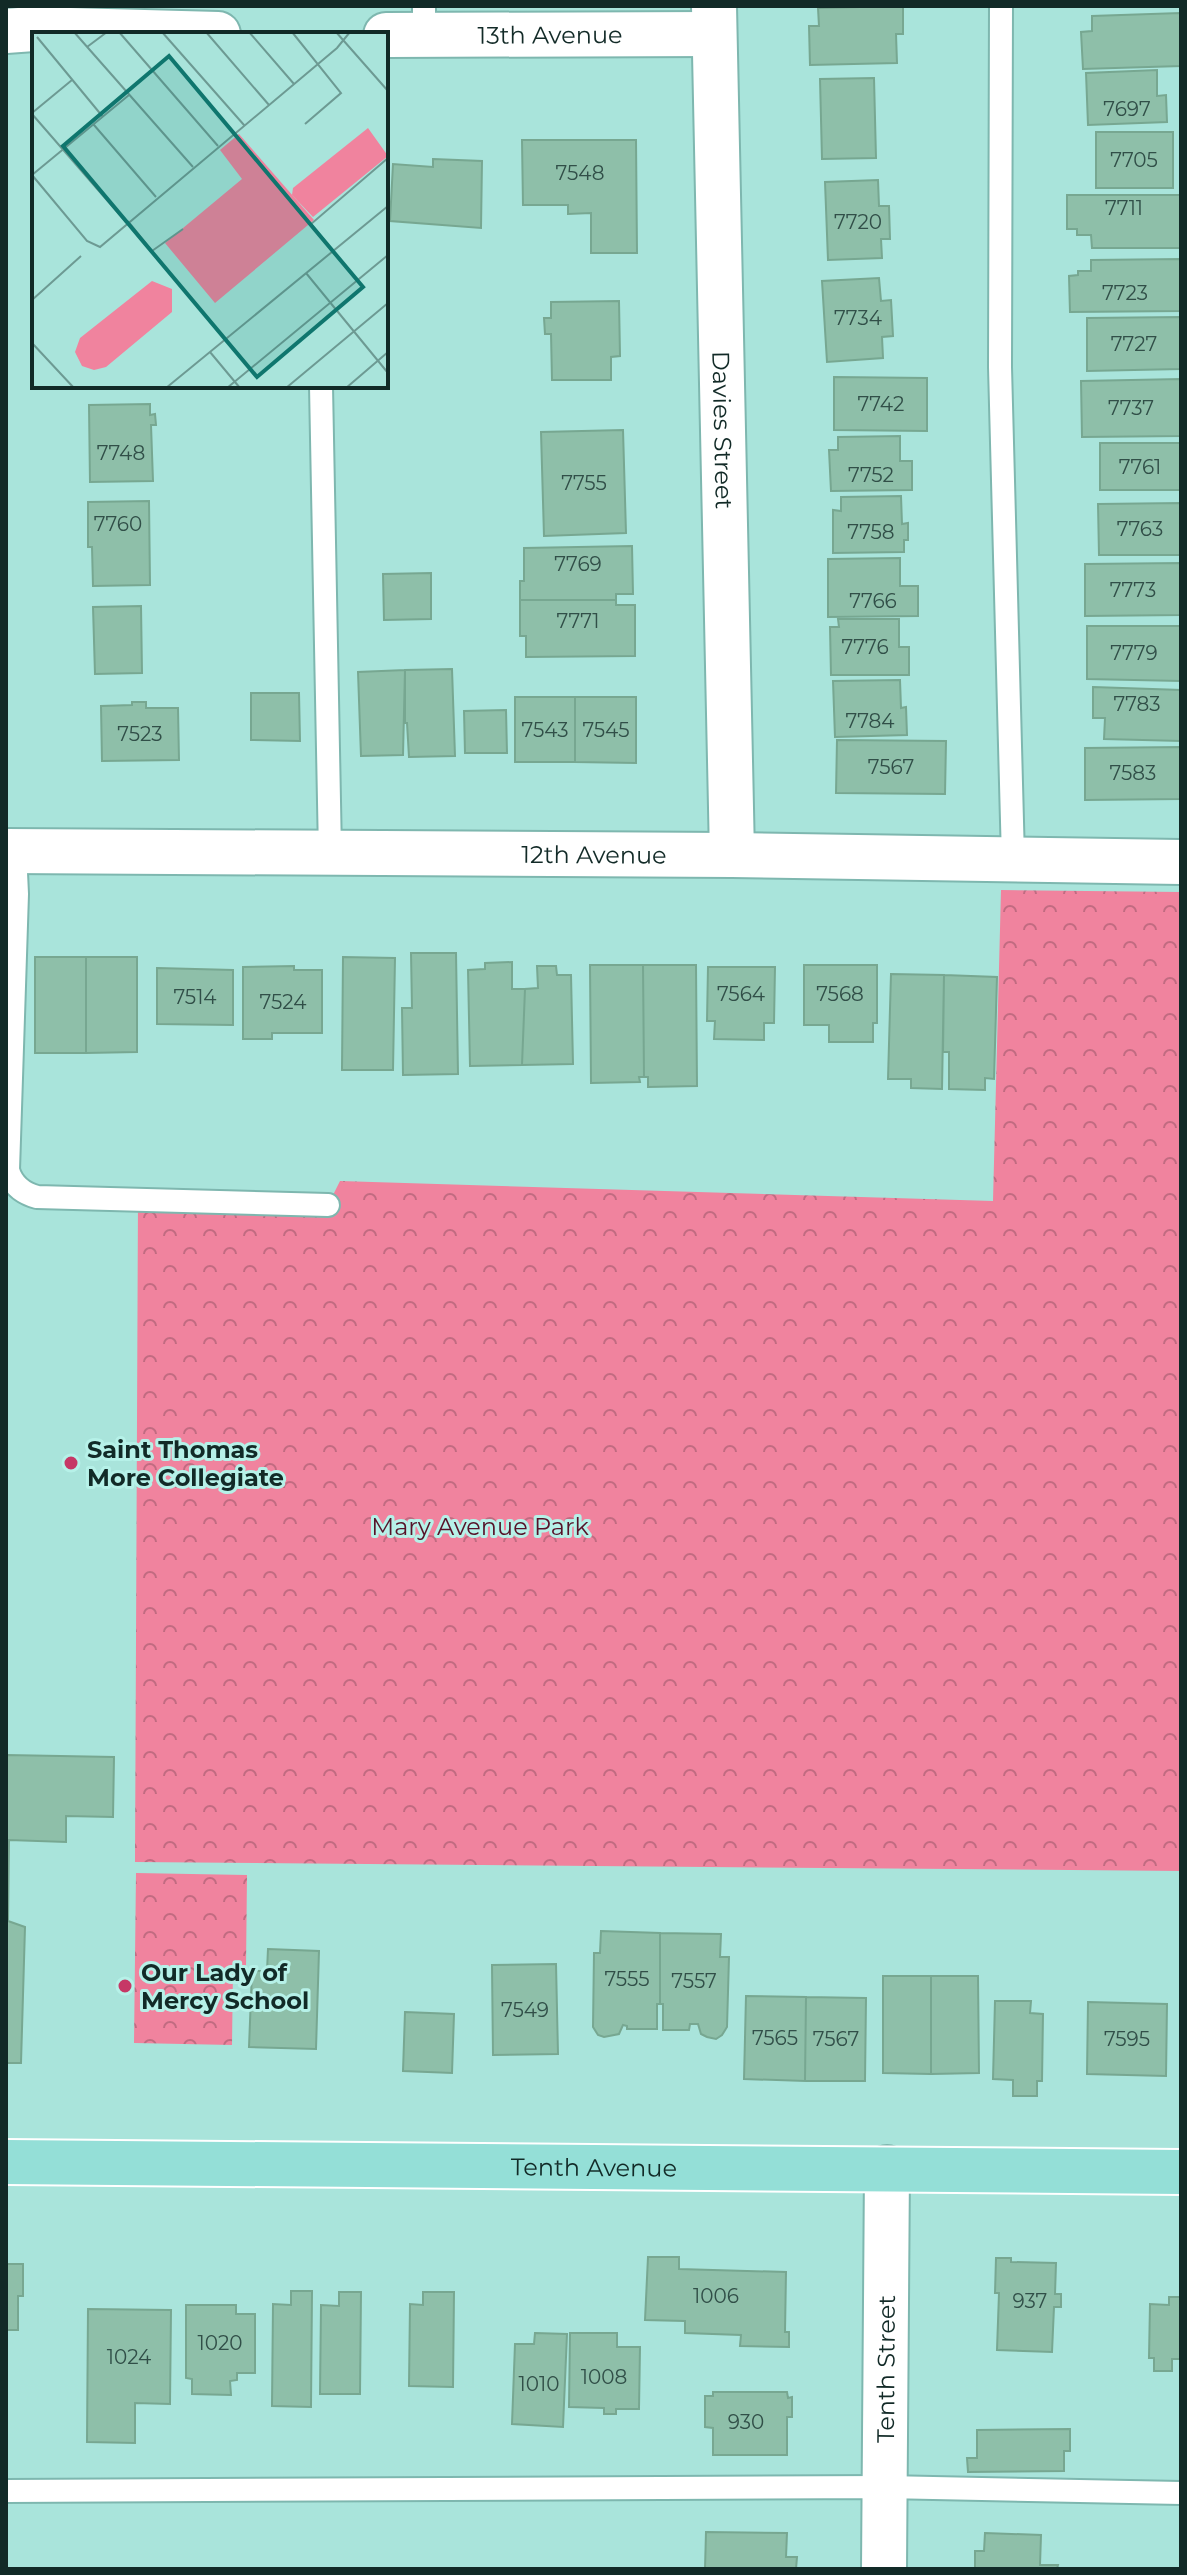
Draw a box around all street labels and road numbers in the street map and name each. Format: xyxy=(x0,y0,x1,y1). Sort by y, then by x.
street label: 13th Avenue xyxy=(477,20,623,49)
street label: Davies Street xyxy=(707,350,739,510)
street label: 12th Avenue xyxy=(521,839,667,869)
street label: Tenth Avenue xyxy=(511,2152,677,2182)
street label: Tenth Street xyxy=(870,2295,901,2443)

